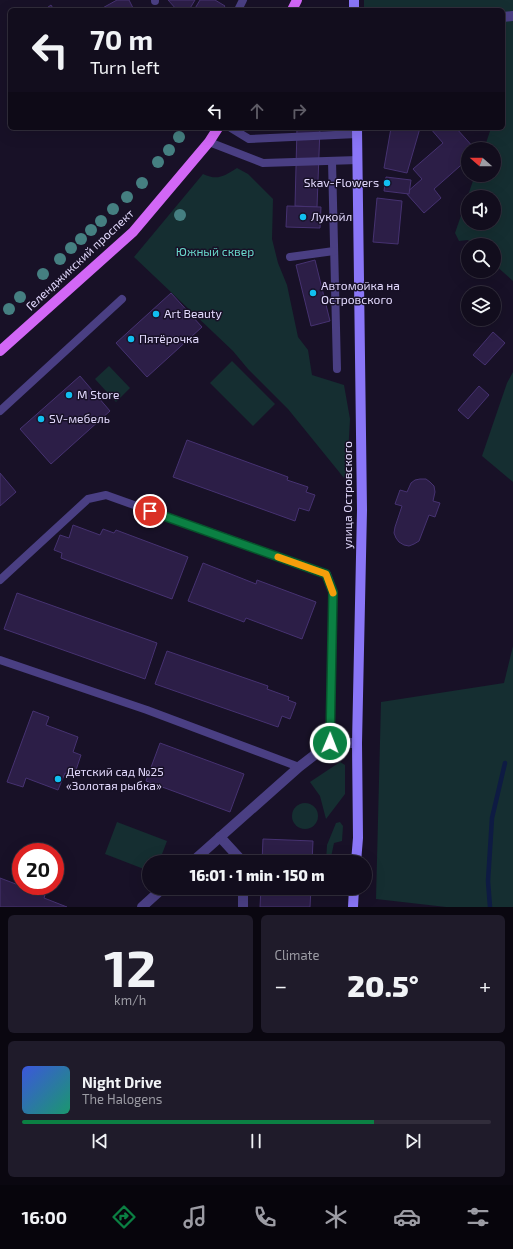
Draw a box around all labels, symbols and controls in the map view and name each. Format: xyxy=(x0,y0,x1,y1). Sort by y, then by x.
text: 70 m xyxy=(90,22,153,56)
icon: left xyxy=(24,24,76,76)
text: Turn left xyxy=(90,56,160,78)
icon: left xyxy=(204,100,226,122)
icon: ahead xyxy=(246,100,268,122)
icon: right xyxy=(288,100,310,122)
north arrow xyxy=(461,142,501,182)
map controls xyxy=(461,142,501,326)
place label: Skav-Flowers xyxy=(304,175,379,189)
marker: Skav-Flowers xyxy=(382,178,392,188)
button: sound xyxy=(461,190,501,230)
street label: Геленджикский проспект xyxy=(22,206,136,313)
place label: Лукойл xyxy=(311,209,352,224)
marker: Лукойл xyxy=(298,212,308,222)
button: search xyxy=(461,238,501,278)
park label: Южный сквер xyxy=(176,244,254,258)
place label: Автомойка на Островского xyxy=(321,278,400,306)
button: layers xyxy=(461,286,501,326)
marker: Автомойка на Островского xyxy=(308,288,318,298)
place label: Art Beauty xyxy=(164,306,222,320)
marker: Art Beauty xyxy=(151,309,161,319)
place label: Пятёрочка xyxy=(139,331,199,345)
marker: Пятёрочка xyxy=(126,334,136,344)
place label: M Store xyxy=(77,387,119,401)
marker: M Store xyxy=(64,390,74,400)
place label: SV-мебель xyxy=(49,411,110,425)
marker: SV-мебель xyxy=(36,414,46,424)
street label: улица Островского xyxy=(340,441,355,549)
pin xyxy=(133,494,167,528)
icon: arrive xyxy=(139,500,161,522)
position arrow xyxy=(309,722,351,764)
place label: Детский сад №25 «Золотая рыбка» xyxy=(66,764,164,792)
marker: Детский сад №25 «Золотая рыбка» xyxy=(53,774,63,784)
speed limit sign: 20 xyxy=(12,843,64,895)
text: 16:01 · 1 min · 150 m xyxy=(190,866,324,884)
text: 12 xyxy=(104,935,157,997)
text: Climate xyxy=(275,947,319,963)
text: 20.5° xyxy=(347,967,419,1003)
text: − xyxy=(275,972,287,998)
text: + xyxy=(479,972,491,998)
text: km/h xyxy=(114,992,146,1008)
text: Night Drive xyxy=(82,1073,162,1091)
text: The Halogens xyxy=(82,1091,162,1107)
icon: previous xyxy=(89,1130,111,1152)
icon: pause xyxy=(245,1130,267,1152)
icon: next xyxy=(402,1130,424,1152)
icon: directions xyxy=(110,1203,138,1231)
icon: music xyxy=(181,1203,209,1231)
icon: phone xyxy=(251,1203,279,1231)
icon: climate xyxy=(322,1203,350,1231)
icon: car xyxy=(393,1203,421,1231)
icon: filters xyxy=(464,1203,492,1231)
text: 16:00 xyxy=(21,1206,67,1228)

